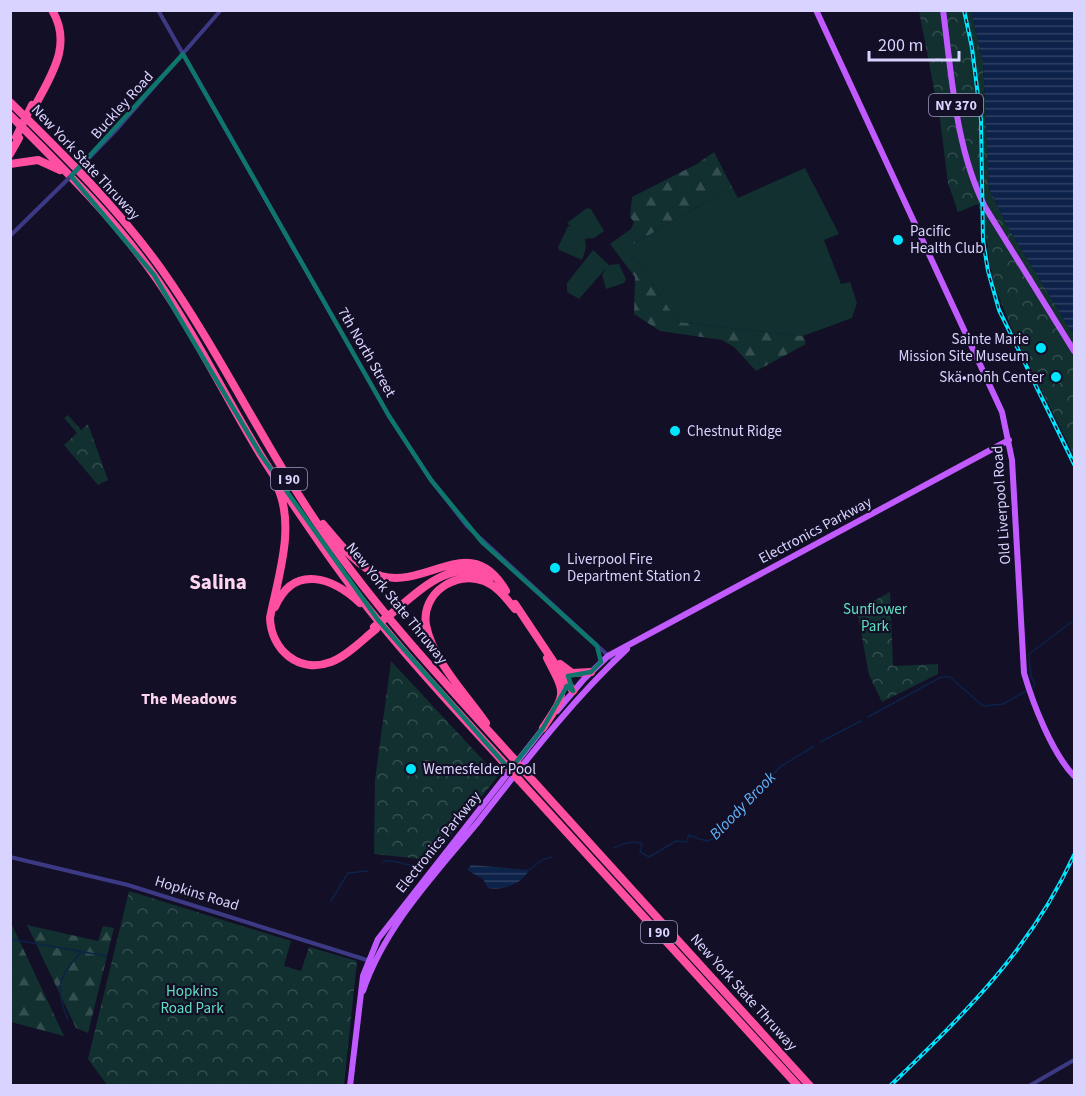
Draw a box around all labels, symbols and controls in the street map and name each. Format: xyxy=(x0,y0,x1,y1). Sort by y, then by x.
scale bar xyxy=(869,24,959,62)
text: 200 m xyxy=(878,33,923,58)
street label: Buckley Road xyxy=(86,67,159,144)
road number: NY 370 xyxy=(929,94,983,116)
street label: New York State Thruway xyxy=(26,100,145,225)
place label: Pacific Health Club xyxy=(910,221,983,259)
marker: Pacific Health Club xyxy=(891,233,905,247)
street label: 7th North Street xyxy=(332,303,401,401)
place label: Sainte Marie Mission Site Museum xyxy=(898,329,1029,367)
marker: Sainte Marie Mission Site Museum xyxy=(1034,341,1048,355)
place label: Skä•noñh Center xyxy=(939,367,1045,388)
marker: Skä•noñh Center xyxy=(1049,370,1063,384)
place label: Chestnut Ridge xyxy=(687,421,782,442)
marker: Chestnut Ridge xyxy=(668,424,682,438)
street label: Old Liverpool Road xyxy=(987,445,1016,565)
road number: I 90 xyxy=(271,468,307,490)
street label: Electronics Parkway xyxy=(755,492,876,569)
street label: New York State Thruway xyxy=(341,538,452,669)
place label: Liverpool Fire Department Station 2 xyxy=(567,549,701,587)
marker: Liverpool Fire Department Station 2 xyxy=(548,561,562,575)
district label: Salina xyxy=(189,567,247,597)
park label: Sunflower Park xyxy=(843,599,908,637)
district label: The Meadows xyxy=(141,688,237,710)
place label: Wemesfelder Pool xyxy=(423,759,536,780)
marker: Wemesfelder Pool xyxy=(404,762,418,776)
water label: Bloody Brook xyxy=(705,767,781,845)
street label: Electronics Parkway xyxy=(391,787,486,898)
street label: Hopkins Road xyxy=(152,871,242,916)
road number: I 90 xyxy=(641,921,677,943)
street label: New York State Thruway xyxy=(685,929,802,1056)
park label: Hopkins Road Park xyxy=(160,981,224,1019)

